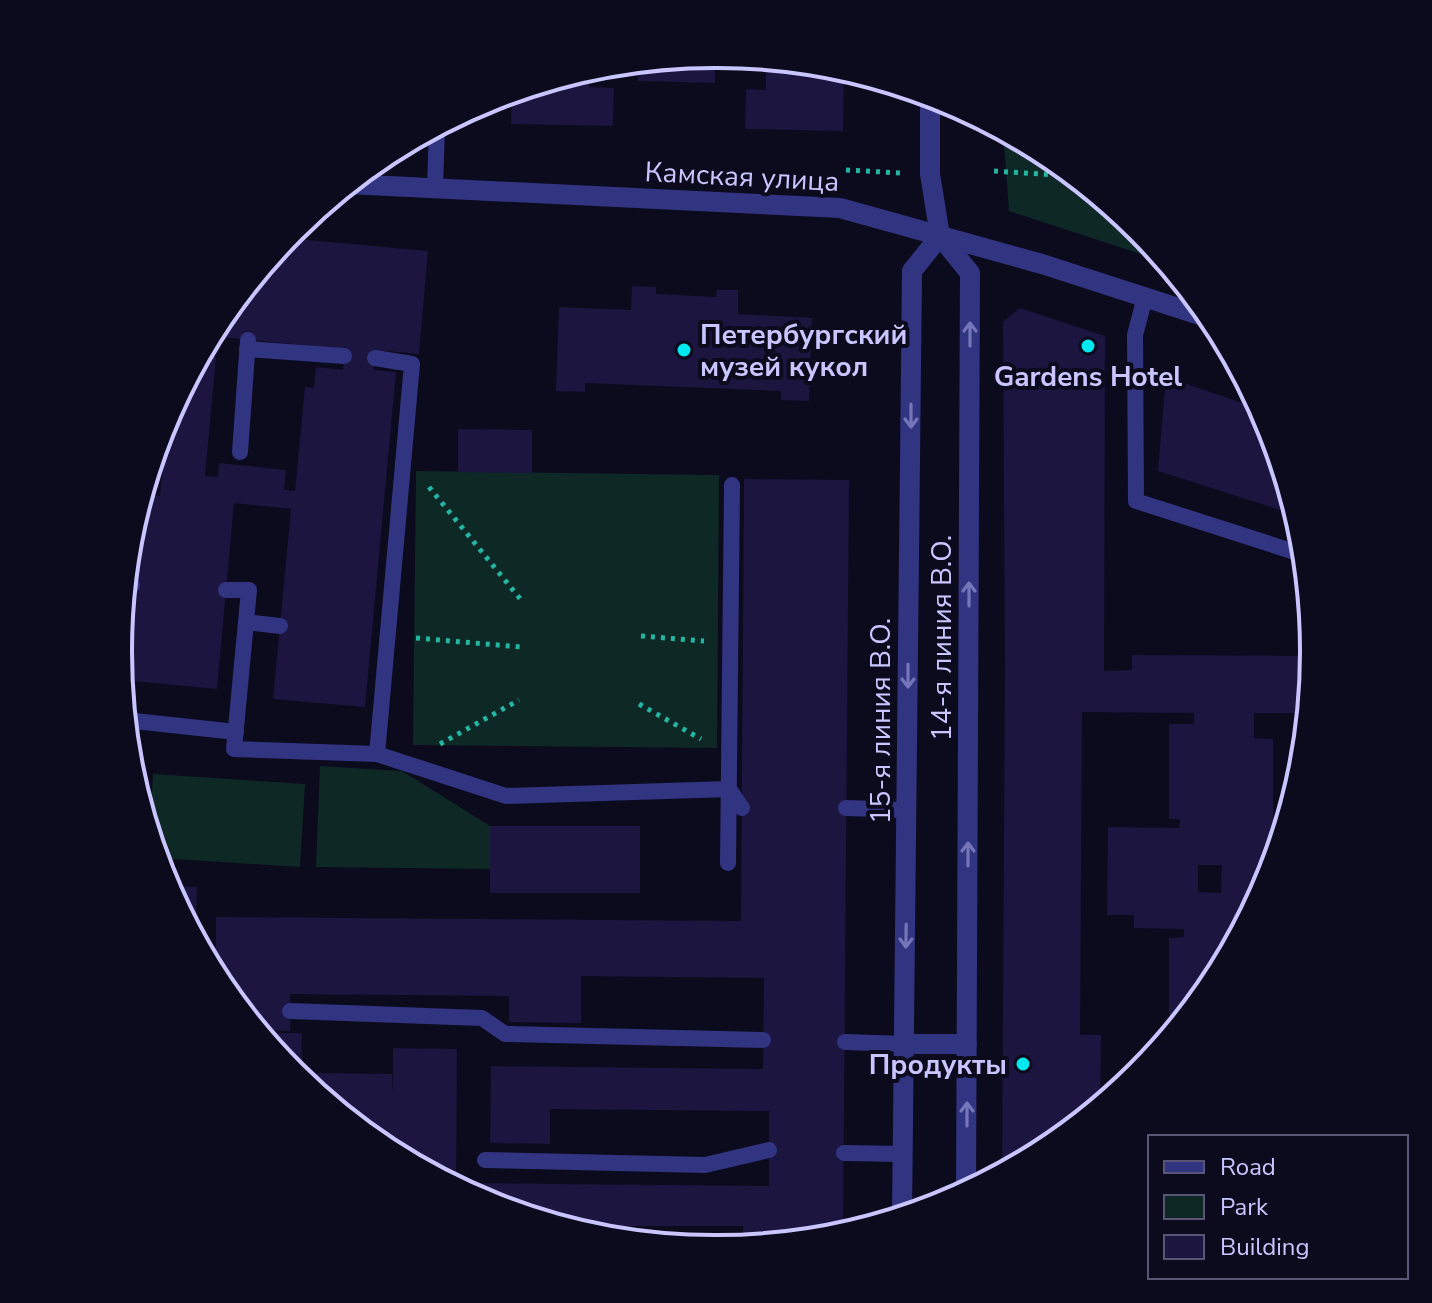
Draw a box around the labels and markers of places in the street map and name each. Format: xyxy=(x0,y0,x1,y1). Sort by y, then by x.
place label: Петербургский музей кукол xyxy=(700,316,907,386)
marker: Gardens Hotel xyxy=(1079,337,1097,355)
marker: Петербургский музей кукол xyxy=(675,341,693,359)
place label: Gardens Hotel xyxy=(994,358,1182,396)
place label: Продукты xyxy=(869,1046,1007,1084)
marker: Продукты xyxy=(1014,1055,1032,1073)

